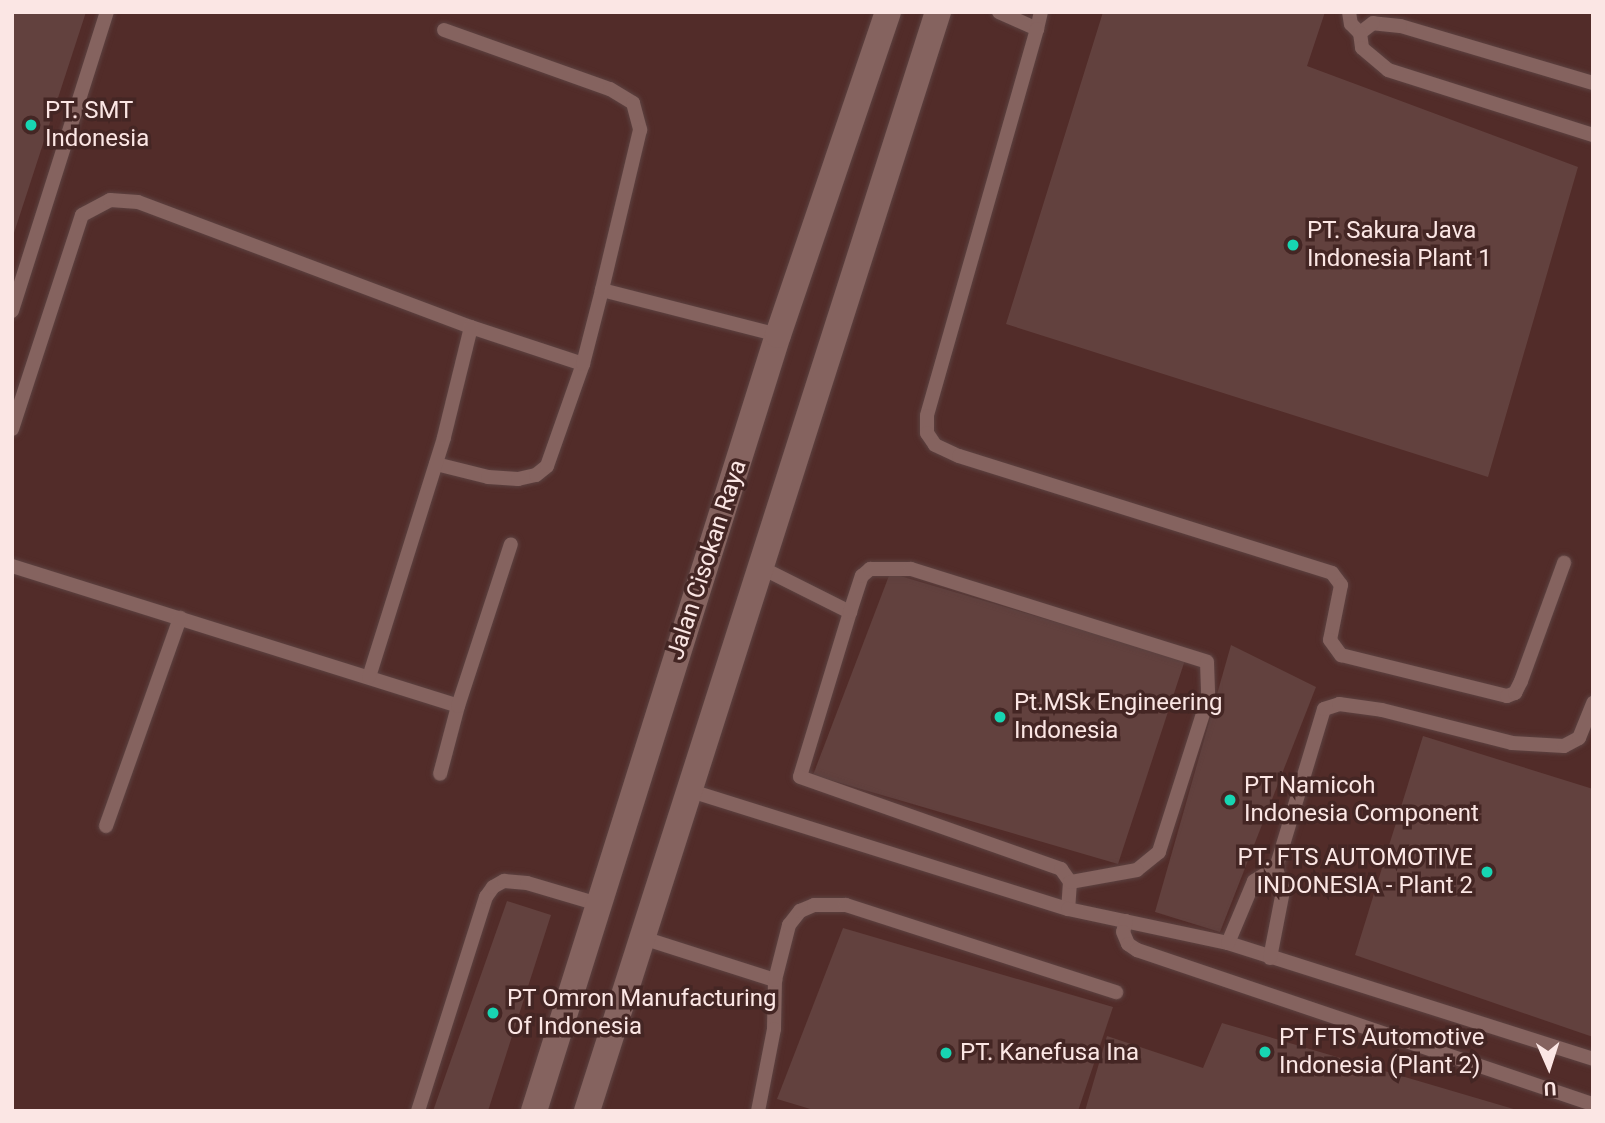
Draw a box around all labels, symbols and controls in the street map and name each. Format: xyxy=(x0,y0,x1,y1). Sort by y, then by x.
place label: PT. SMT Indonesia xyxy=(45,97,149,153)
marker: PT. SMT Indonesia xyxy=(23,117,39,133)
place label: PT. Sakura Java Indonesia Plant 1 xyxy=(1307,217,1492,273)
marker: PT. Sakura Java Indonesia Plant 1 xyxy=(1285,237,1301,253)
street label: Jalan Cisokan Raya xyxy=(661,457,753,663)
place label: Pt.MSk Engineering Indonesia xyxy=(1014,689,1222,745)
marker: Pt.MSk Engineering Indonesia xyxy=(992,709,1008,725)
place label: PT Namicoh Indonesia Component xyxy=(1244,772,1479,828)
marker: PT Namicoh Indonesia Component xyxy=(1222,792,1238,808)
place label: PT. FTS AUTOMOTIVE INDONESIA - Plant 2 xyxy=(1238,844,1473,900)
marker: PT. FTS AUTOMOTIVE INDONESIA - Plant 2 xyxy=(1479,864,1495,880)
place label: PT Omron Manufacturing Of Indonesia xyxy=(507,985,777,1041)
marker: PT Omron Manufacturing Of Indonesia xyxy=(485,1005,501,1021)
place label: PT FTS Automotive Indonesia (Plant 2) xyxy=(1279,1024,1485,1080)
north arrow xyxy=(1514,1032,1584,1102)
place label: PT. Kanefusa Ina xyxy=(960,1039,1139,1067)
marker: PT FTS Automotive Indonesia (Plant 2) xyxy=(1257,1044,1273,1060)
marker: PT. Kanefusa Ina xyxy=(938,1045,954,1061)
text: U xyxy=(1543,1077,1557,1100)

